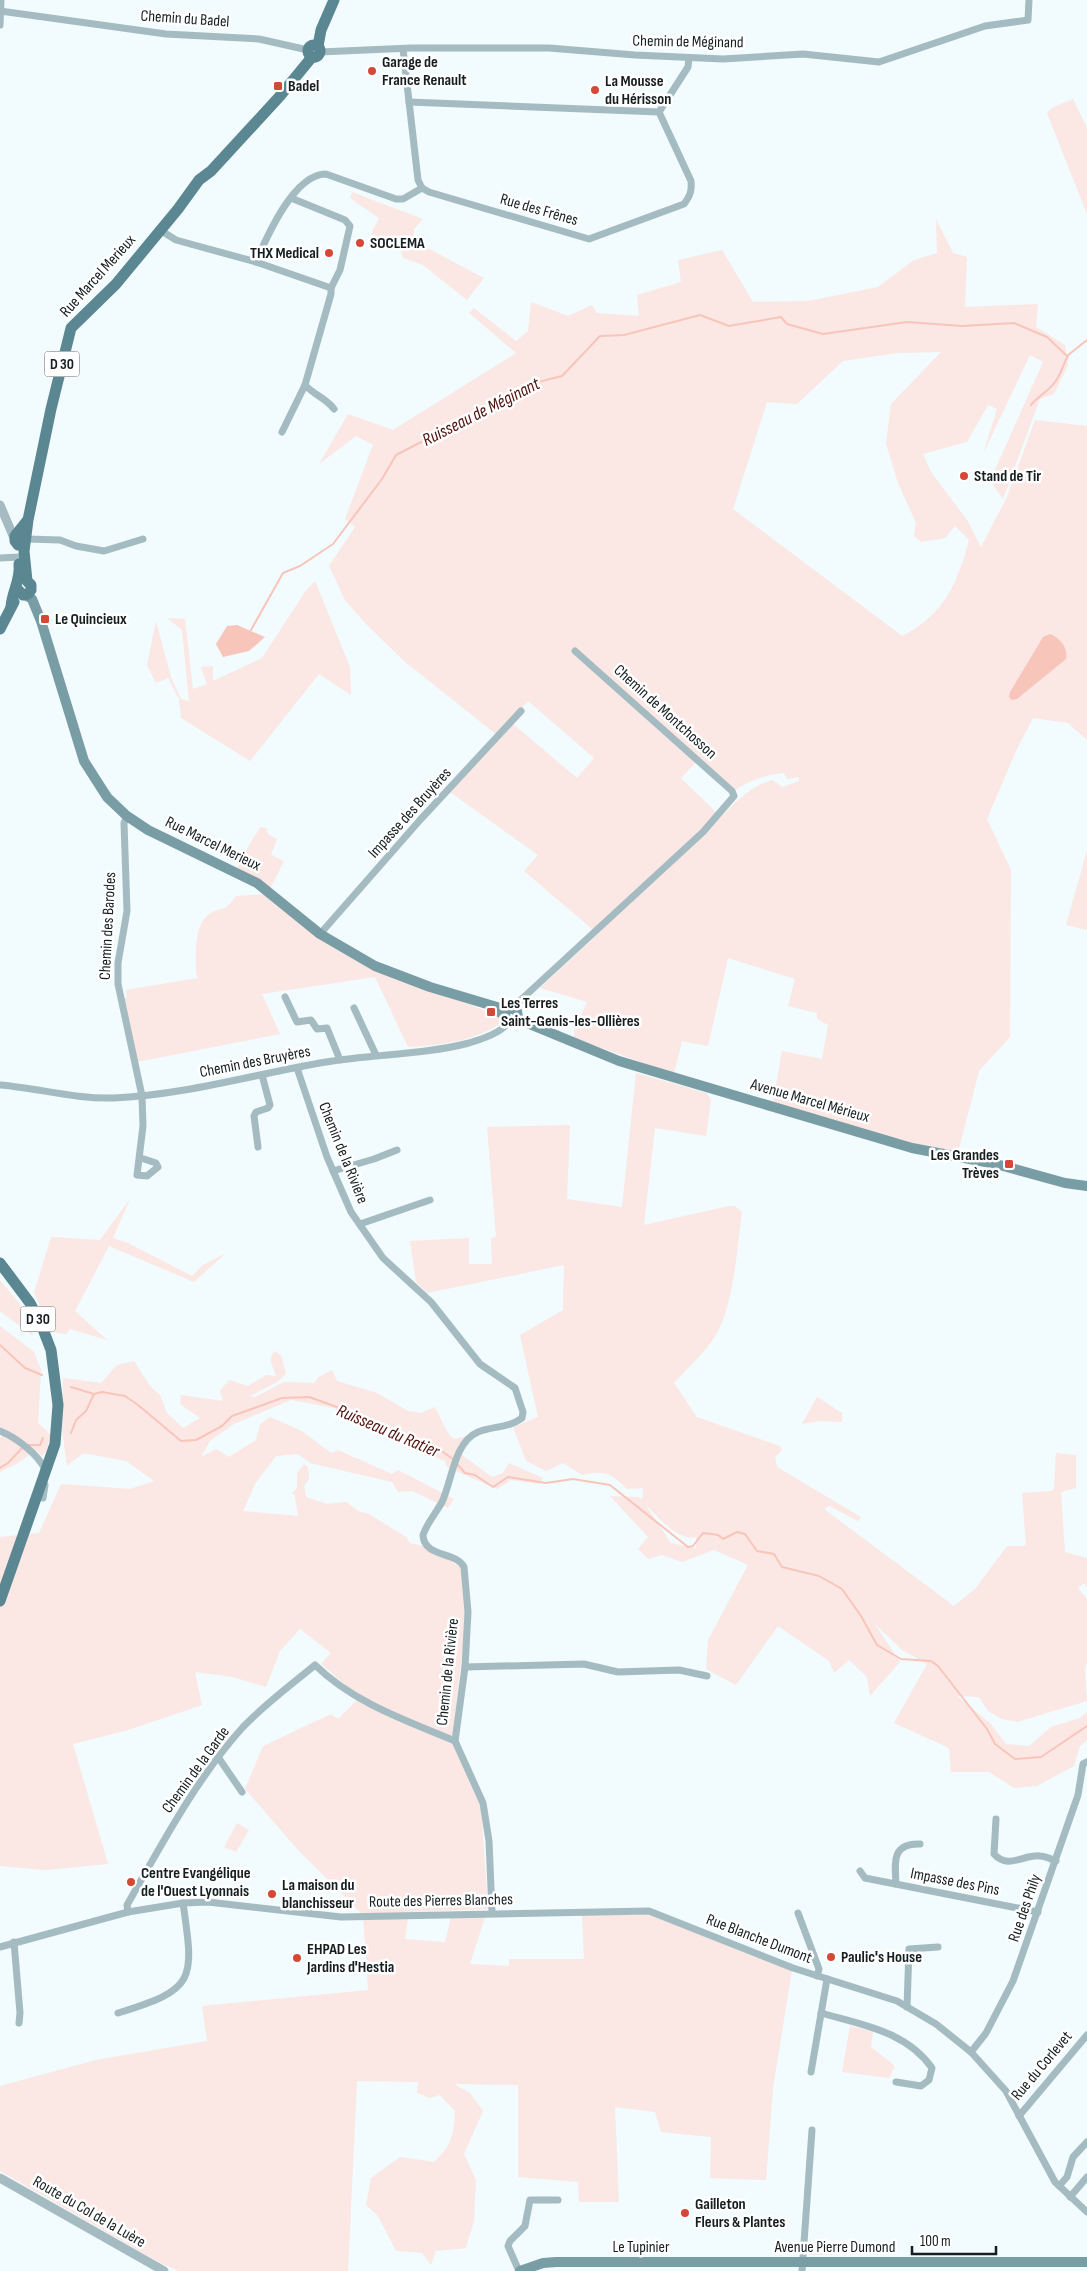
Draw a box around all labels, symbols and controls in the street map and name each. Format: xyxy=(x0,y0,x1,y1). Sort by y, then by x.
street label: Chemin du Badel xyxy=(140,6,230,32)
street label: Chemin de Méginand xyxy=(632,32,744,52)
place label: Garage de France Renault xyxy=(382,53,467,90)
marker: Garage de France Renault xyxy=(366,65,378,77)
place label: La Mousse du Hérisson xyxy=(605,72,671,109)
place label: Badel xyxy=(288,77,319,96)
marker: Badel xyxy=(272,80,284,92)
marker: La Mousse du Hérisson xyxy=(589,84,601,96)
street label: Rue des Frênes xyxy=(498,190,580,230)
street label: Rue Marcel Merieux xyxy=(56,231,140,321)
place label: SOCLEMA xyxy=(370,234,425,253)
marker: SOCLEMA xyxy=(354,237,366,249)
place label: THX Medical xyxy=(250,244,319,263)
marker: THX Medical xyxy=(323,247,335,259)
road number: D 30 xyxy=(44,352,80,376)
water label: Ruisseau de Méginant xyxy=(419,373,544,451)
place label: Stand de Tir xyxy=(974,467,1041,486)
marker: Stand de Tir xyxy=(958,470,970,482)
place label: Le Quincieux xyxy=(55,610,127,629)
marker: Le Quincieux xyxy=(39,613,51,625)
street label: Chemin de Montchosson xyxy=(610,661,720,763)
street label: Impasse des Bruyères xyxy=(364,764,456,862)
street label: Rue Marcel Merieux xyxy=(162,813,264,875)
street label: Chemin des Barodes xyxy=(96,871,120,981)
place label: Les Terres Saint-Genis-les-Ollières xyxy=(501,994,640,1031)
marker: Les Terres Saint-Genis-les-Ollières xyxy=(485,1006,497,1018)
street label: Chemin des Bruyères xyxy=(198,1042,312,1082)
street label: Avenue Marcel Mérieux xyxy=(748,1075,872,1127)
street label: Chemin de la Rivière xyxy=(314,1099,372,1207)
place label: Les Grandes Trèves xyxy=(931,1146,999,1183)
marker: Les Grandes Trèves xyxy=(1003,1158,1015,1170)
road number: D 30 xyxy=(20,1306,56,1332)
water label: Ruisseau du Ratier xyxy=(334,1400,443,1462)
street label: Chemin de la Rivière xyxy=(433,1617,463,1727)
street label: Chemin de la Garde xyxy=(158,1723,234,1817)
place label: Centre Evangélique de l'Ouest Lyonnais xyxy=(141,1864,251,1901)
street label: Impasse des Pins xyxy=(909,1864,1001,1900)
street label: Rue des Phily xyxy=(1005,1872,1045,1944)
marker: Centre Evangélique de l'Ouest Lyonnais xyxy=(125,1876,137,1888)
place label: La maison du blanchisseur xyxy=(282,1876,355,1913)
marker: La maison du blanchisseur xyxy=(266,1888,278,1900)
street label: Route des Pierres Blanches xyxy=(369,1890,513,1912)
street label: Rue Blanche Dumont xyxy=(703,1910,815,1968)
place label: EHPAD Les Jardins d'Hestia xyxy=(306,1940,394,1977)
place label: Paulic's House xyxy=(841,1948,922,1967)
marker: Paulic's House xyxy=(825,1951,837,1963)
marker: EHPAD Les Jardins d'Hestia xyxy=(291,1952,303,1964)
street label: Rue du Corlevet xyxy=(1008,2027,1076,2104)
street label: Route du Col de la Luère xyxy=(29,2172,149,2252)
place label: Gailleton Fleurs & Plantes xyxy=(695,2195,786,2232)
marker: Gailleton Fleurs & Plantes xyxy=(679,2207,691,2219)
scale bar xyxy=(912,2224,996,2256)
text: 100 m xyxy=(920,2232,951,2251)
street label: Le Tupinier xyxy=(612,2238,670,2257)
street label: Avenue Pierre Dumond xyxy=(774,2238,895,2257)

